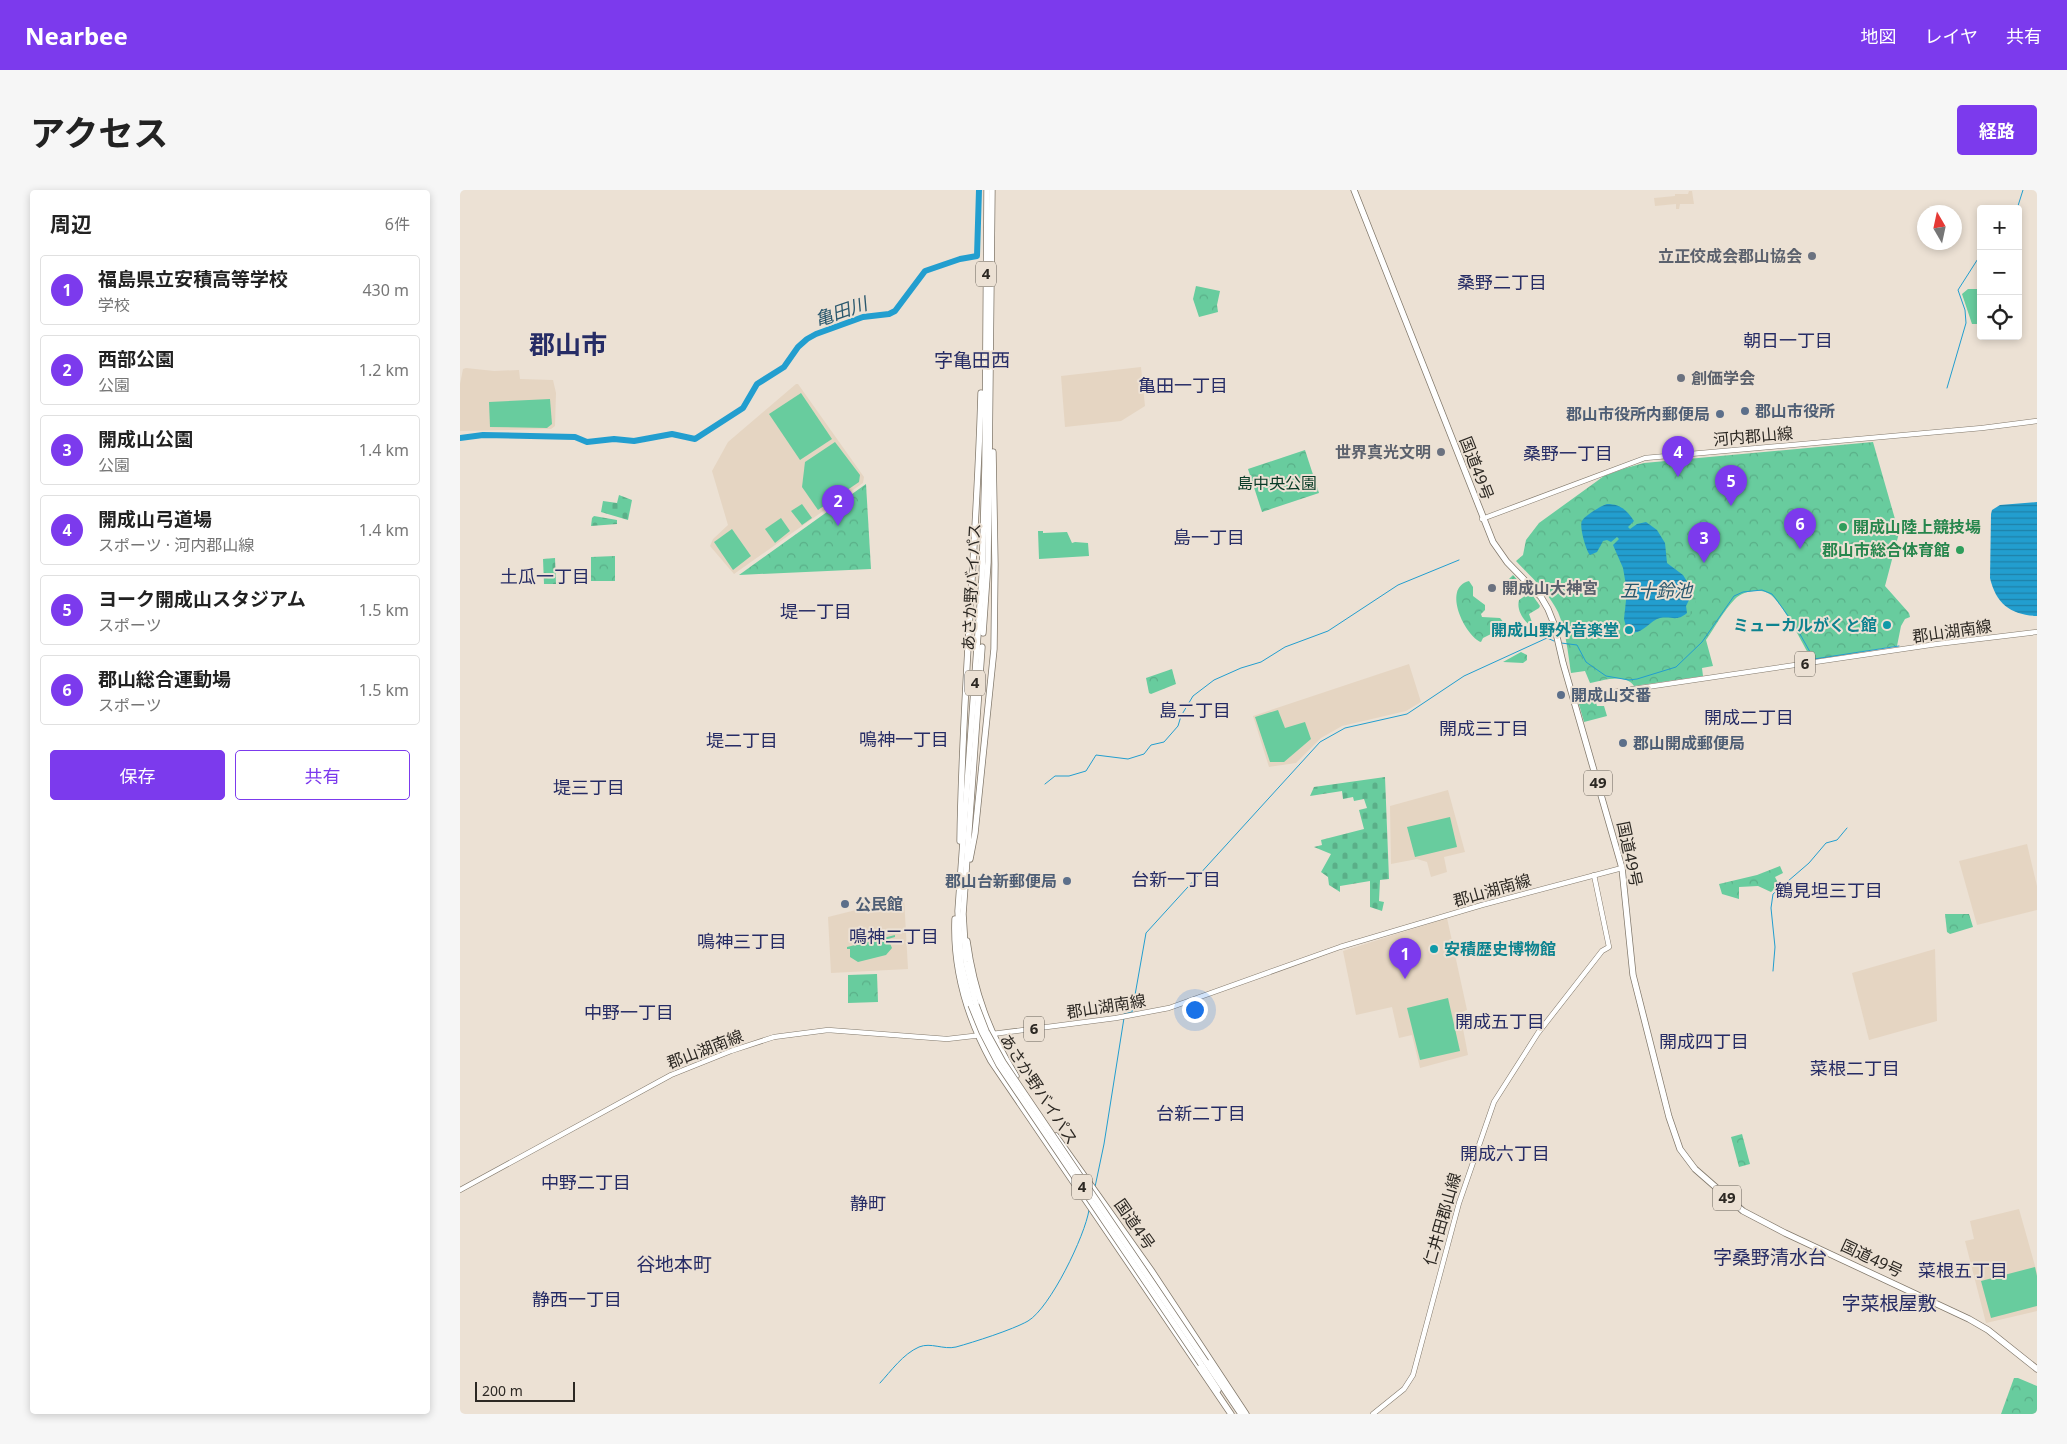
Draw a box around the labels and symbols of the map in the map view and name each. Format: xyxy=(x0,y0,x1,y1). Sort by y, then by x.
north arrow xyxy=(1917,205,1962,250)
place label: 立正佼成会郡山協会 xyxy=(1658,245,1802,267)
marker: 立正佼成会郡山協会 xyxy=(1806,250,1818,262)
road number: 4 xyxy=(976,262,996,286)
district label: 桑野二丁目 xyxy=(1457,270,1547,294)
water label: 亀田川 xyxy=(811,290,872,331)
district label: 郡山市 xyxy=(529,326,607,362)
district label: 朝日一丁目 xyxy=(1743,328,1833,352)
district label: 字亀田西 xyxy=(934,347,1010,373)
place label: 創価学会 xyxy=(1691,367,1755,389)
marker: 創価学会 xyxy=(1675,372,1687,384)
district label: 亀田一丁目 xyxy=(1138,373,1228,397)
place label: 郡山市役所 xyxy=(1755,400,1835,422)
place label: 郡山市役所内郵便局 xyxy=(1566,403,1710,425)
marker: 郡山市役所 xyxy=(1739,405,1751,417)
marker: 郡山市役所内郵便局 xyxy=(1714,408,1726,420)
street label: 河内郡山線 xyxy=(1712,422,1794,450)
street label: 国道49号 xyxy=(1455,433,1499,503)
pin: 4 xyxy=(1662,436,1694,477)
place label: 世界真光文明 xyxy=(1335,441,1431,463)
district label: 桑野一丁目 xyxy=(1523,441,1613,465)
marker: 世界真光文明 xyxy=(1435,446,1447,458)
pin: 5 xyxy=(1715,465,1747,506)
park label: 島中央公園 xyxy=(1237,472,1317,494)
pin: 2 xyxy=(822,485,854,526)
pin: 6 xyxy=(1784,508,1816,549)
place label: 開成山陸上競技場 xyxy=(1853,516,1981,538)
marker: 開成山陸上競技場 xyxy=(1837,521,1849,533)
pin: 3 xyxy=(1688,522,1720,563)
street label: あさか野バイパス xyxy=(957,523,985,651)
district label: 島一丁目 xyxy=(1173,525,1245,549)
place label: 郡山市総合体育館 xyxy=(1822,539,1950,561)
marker: 郡山市総合体育館 xyxy=(1954,544,1966,556)
district label: 土瓜一丁目 xyxy=(500,564,590,588)
place label: 開成山大神宮 xyxy=(1502,577,1598,599)
water label: 五十鈴池 xyxy=(1620,578,1694,602)
marker: 開成山大神宮 xyxy=(1486,582,1498,594)
district label: 堤一丁目 xyxy=(780,599,852,623)
place label: ミューカルがくと館 xyxy=(1733,614,1877,636)
street label: 郡山湖南線 xyxy=(1911,615,1993,647)
place label: 開成山野外音楽堂 xyxy=(1491,619,1619,641)
marker: ミューカルがくと館 xyxy=(1881,619,1893,631)
marker: 開成山野外音楽堂 xyxy=(1623,624,1635,636)
road number: 6 xyxy=(1795,652,1815,676)
road number: 4 xyxy=(965,670,985,696)
place label: 開成山交番 xyxy=(1571,684,1651,706)
marker: 開成山交番 xyxy=(1555,689,1567,701)
district label: 島二丁目 xyxy=(1159,698,1231,722)
district label: 開成二丁目 xyxy=(1704,705,1794,729)
district label: 開成三丁目 xyxy=(1439,716,1529,740)
district label: 鳴神一丁目 xyxy=(859,727,949,751)
district label: 堤二丁目 xyxy=(706,728,778,752)
place label: 郡山開成郵便局 xyxy=(1633,732,1745,754)
marker: 郡山開成郵便局 xyxy=(1617,737,1629,749)
road number: 49 xyxy=(1584,770,1612,796)
district label: 堤三丁目 xyxy=(553,775,625,799)
street label: 国道49号 xyxy=(1612,819,1648,889)
district label: 台新一丁目 xyxy=(1131,867,1221,891)
street label: 郡山湖南線 xyxy=(1451,868,1533,912)
place label: 郡山台新郵便局 xyxy=(945,870,1057,892)
marker: 郡山台新郵便局 xyxy=(1061,875,1073,887)
district label: 鶴見坦三丁目 xyxy=(1775,878,1883,902)
place label: 公民館 xyxy=(855,893,903,915)
marker: 公民館 xyxy=(839,898,851,910)
district label: 鳴神二丁目 xyxy=(849,924,939,948)
district label: 鳴神三丁目 xyxy=(697,929,787,953)
pin: 1 xyxy=(1389,938,1421,979)
place label: 安積歴史博物館 xyxy=(1444,938,1556,960)
marker: 安積歴史博物館 xyxy=(1428,943,1440,955)
street label: 郡山湖南線 xyxy=(1065,989,1147,1023)
your location xyxy=(1182,997,1208,1023)
district label: 中野一丁目 xyxy=(584,1000,674,1024)
district label: 開成五丁目 xyxy=(1455,1009,1545,1033)
road number: 6 xyxy=(1024,1016,1044,1042)
street label: 郡山湖南線 xyxy=(664,1024,746,1074)
street label: あさか野バイパス xyxy=(995,1029,1083,1149)
district label: 開成四丁目 xyxy=(1659,1029,1749,1053)
district label: 菜根二丁目 xyxy=(1810,1056,1900,1080)
district label: 台新二丁目 xyxy=(1156,1101,1246,1125)
district label: 開成六丁目 xyxy=(1460,1141,1550,1165)
district label: 中野二丁目 xyxy=(541,1170,631,1194)
street label: 仁井田郡山線 xyxy=(1418,1170,1466,1268)
road number: 4 xyxy=(1072,1174,1092,1200)
road number: 49 xyxy=(1713,1186,1741,1210)
district label: 静町 xyxy=(850,1191,886,1215)
street label: 国道4号 xyxy=(1110,1194,1160,1254)
street label: 国道49号 xyxy=(1837,1234,1907,1282)
district label: 字桑野清水台 xyxy=(1713,1244,1827,1270)
district label: 谷地本町 xyxy=(636,1251,712,1277)
district label: 菜根五丁目 xyxy=(1918,1258,2008,1282)
district label: 静西一丁目 xyxy=(532,1287,622,1311)
district label: 字菜根屋敷 xyxy=(1841,1290,1937,1316)
scale bar xyxy=(475,1379,575,1402)

